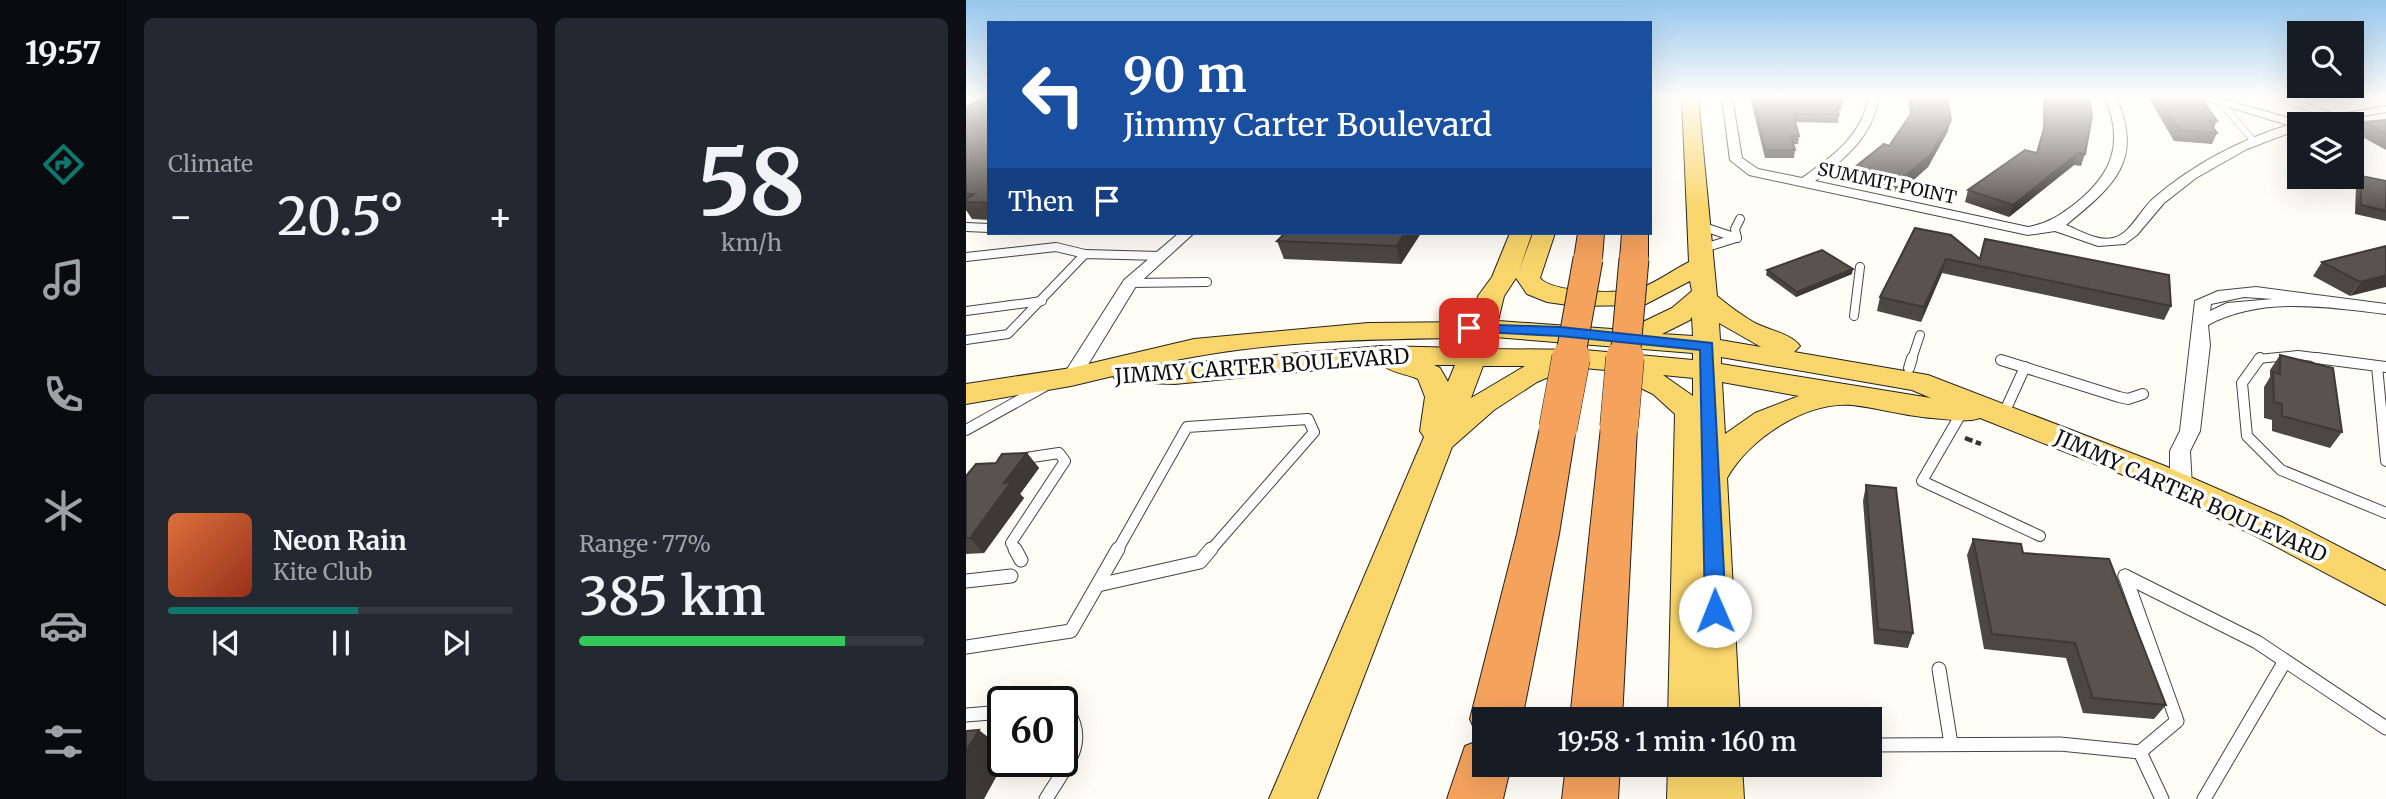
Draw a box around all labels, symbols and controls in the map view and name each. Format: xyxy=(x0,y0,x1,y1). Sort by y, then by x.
map controls xyxy=(2287,21,2364,189)
button: search xyxy=(2287,21,2364,98)
text: 19:57 xyxy=(25,33,101,73)
text: 90 m xyxy=(1123,44,1247,105)
icon: left xyxy=(1008,49,1099,140)
text: Jimmy Carter Boulevard xyxy=(1123,105,1492,145)
button: layers xyxy=(2287,112,2364,189)
text: 58 xyxy=(697,125,806,240)
icon: directions xyxy=(39,140,88,189)
text: Climate xyxy=(168,149,253,178)
street label: SUMMIT POINT xyxy=(1815,157,1959,209)
icon: arrive xyxy=(1088,182,1126,220)
text: 20.5° xyxy=(277,184,404,249)
text: Then xyxy=(1008,185,1074,218)
text: − xyxy=(168,193,193,240)
text: + xyxy=(488,193,513,240)
text: km/h xyxy=(721,228,782,257)
icon: music xyxy=(39,255,88,304)
pin xyxy=(1439,298,1499,358)
icon: arrive xyxy=(1450,309,1488,347)
street label: JIMMY CARTER BOULEVARD xyxy=(1113,342,1410,390)
icon: phone xyxy=(39,370,88,419)
street label: JIMMY CARTER BOULEVARD xyxy=(2050,423,2332,568)
icon: climate xyxy=(39,486,88,535)
text: Neon Rain xyxy=(273,524,407,557)
text: Range · 77% xyxy=(579,529,711,558)
text: Kite Club xyxy=(273,557,372,586)
text: 385 km xyxy=(579,564,766,629)
position arrow xyxy=(1678,574,1752,648)
icon: car xyxy=(39,601,88,650)
icon: previous xyxy=(207,624,245,662)
icon: pause xyxy=(322,624,360,662)
icon: next xyxy=(437,624,475,662)
speed limit sign: 60 xyxy=(987,686,1078,777)
icon: filters xyxy=(39,717,88,766)
text: 19:58 · 1 min · 160 m xyxy=(1557,725,1797,758)

